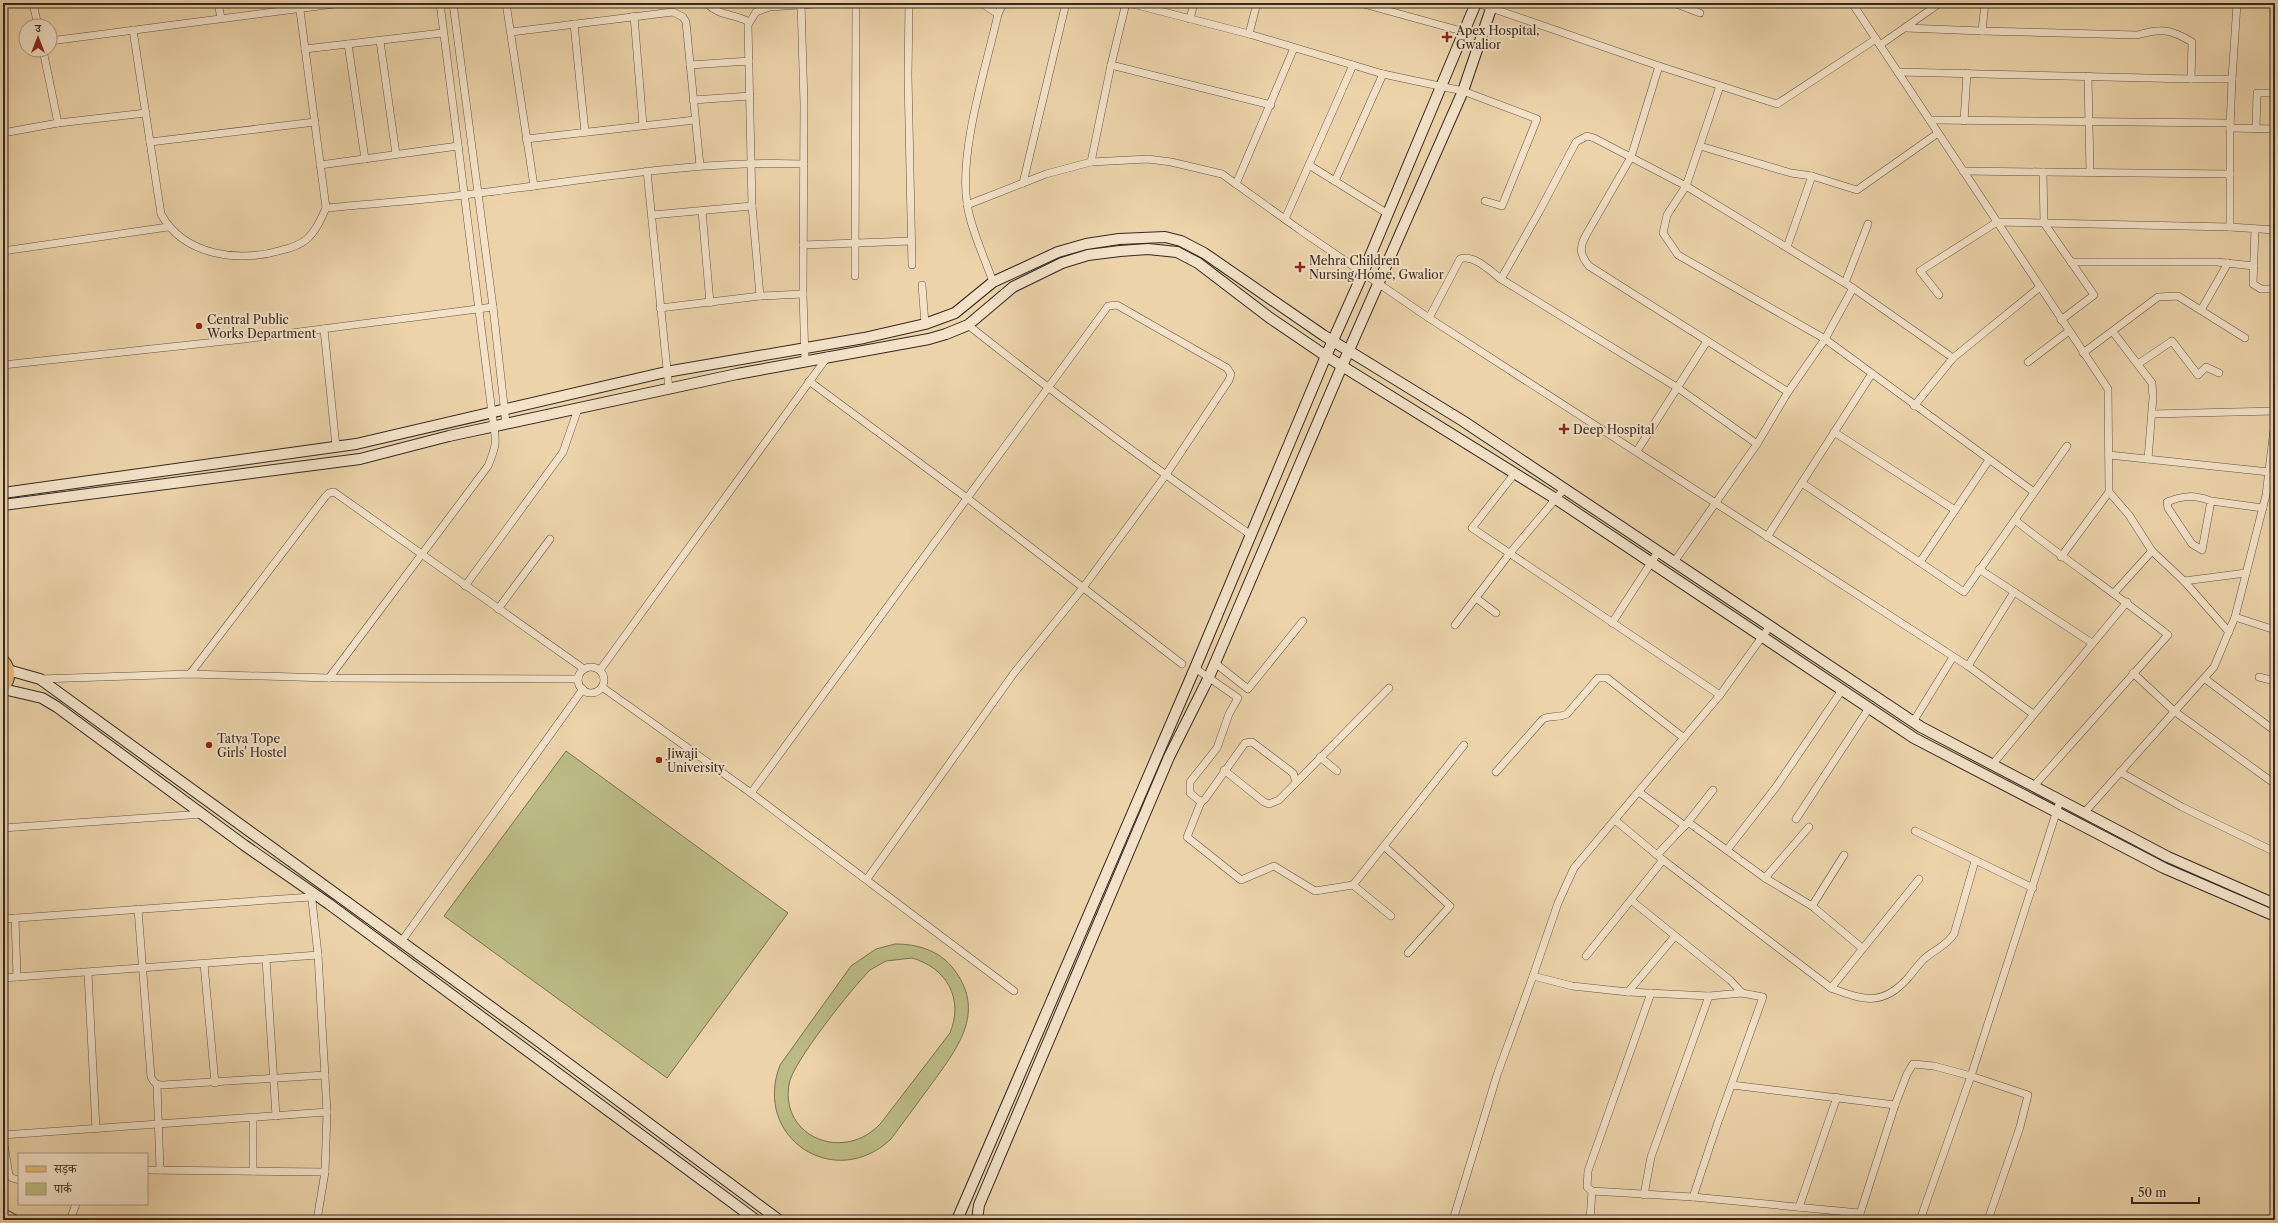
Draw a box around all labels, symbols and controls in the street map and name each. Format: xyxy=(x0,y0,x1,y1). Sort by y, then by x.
north arrow xyxy=(18,18,58,58)
text: उ xyxy=(34,21,42,35)
place label: Apex Hospital, Gwalior xyxy=(1455,23,1539,52)
marker: Apex Hospital, Gwalior xyxy=(1441,31,1453,43)
place label: Mehra Children Nursing Home, Gwalior xyxy=(1309,253,1444,282)
marker: Mehra Children Nursing Home, Gwalior xyxy=(1294,261,1306,273)
place label: Central Public Works Department xyxy=(206,312,317,341)
marker: Central Public Works Department xyxy=(194,321,204,331)
place label: Deep Hospital xyxy=(1573,422,1655,437)
marker: Deep Hospital xyxy=(1558,423,1570,435)
place label: Tatya Tope Girls' Hostel xyxy=(217,731,287,760)
marker: Tatya Tope Girls' Hostel xyxy=(204,740,214,750)
place label: Jiwaji University xyxy=(665,746,725,775)
marker: Jiwaji University xyxy=(654,755,664,765)
legend xyxy=(18,1153,148,1205)
text: सड़क xyxy=(53,1161,78,1176)
scale bar xyxy=(2132,1179,2199,1205)
text: पार्क xyxy=(53,1181,73,1196)
text: 50 m xyxy=(2138,1185,2167,1200)

